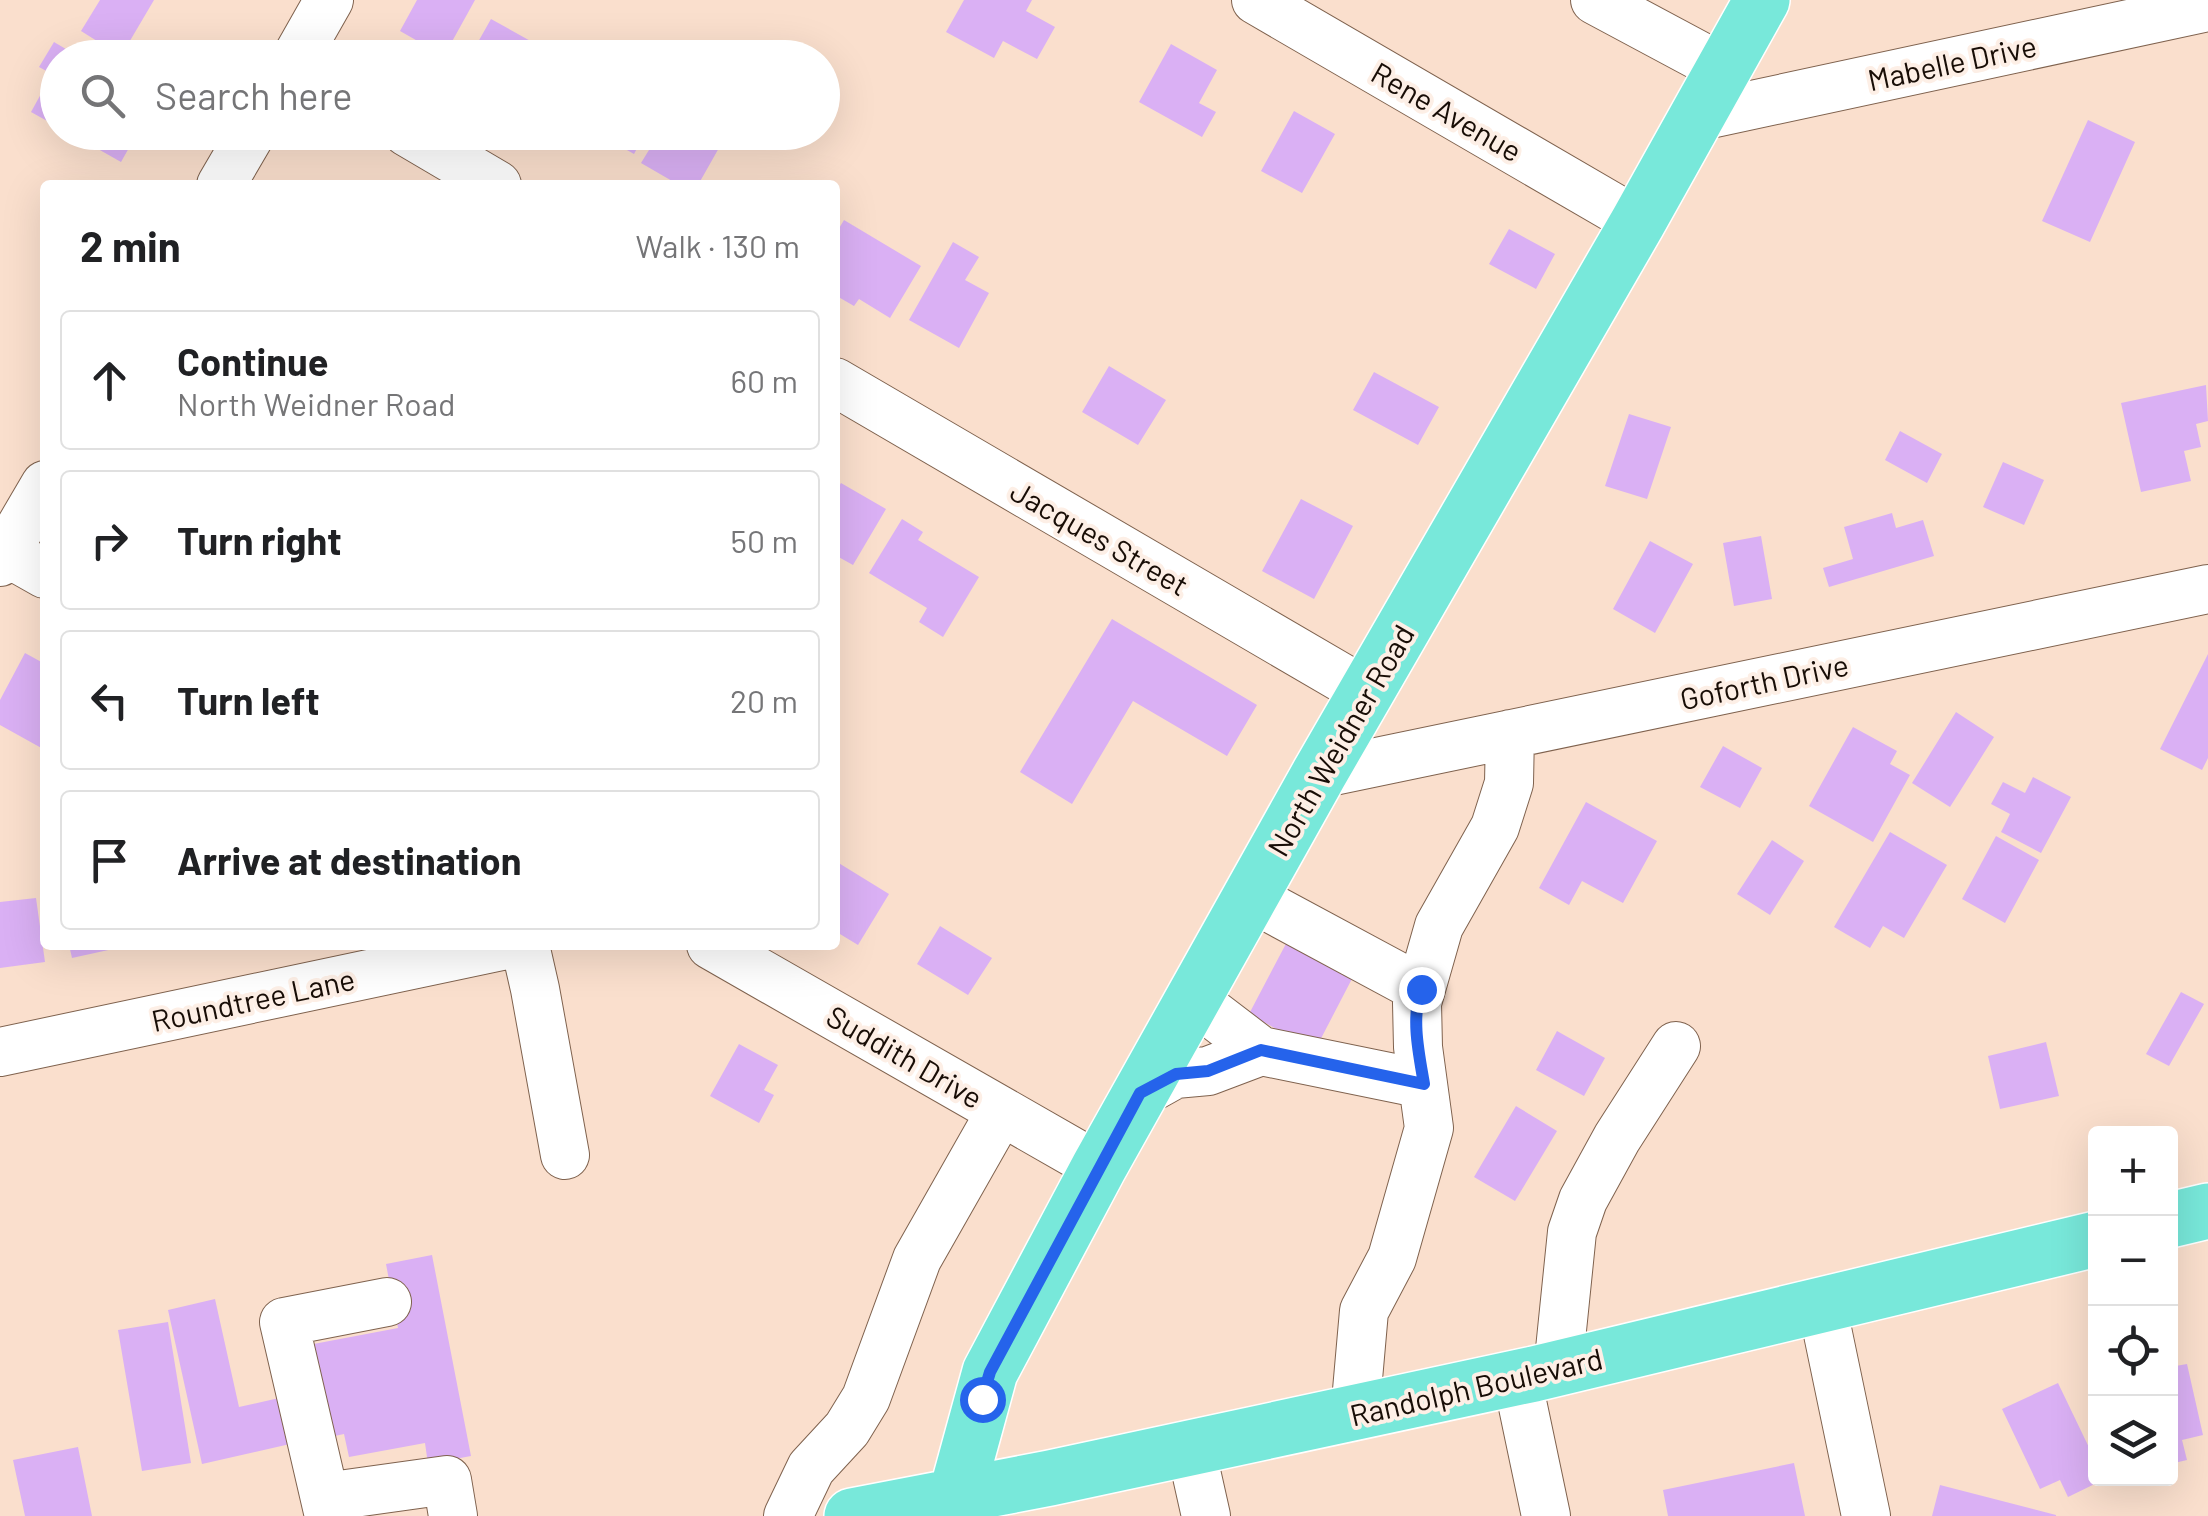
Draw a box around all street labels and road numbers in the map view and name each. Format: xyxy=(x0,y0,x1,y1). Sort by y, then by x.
street label: Mabelle Drive xyxy=(1864,27,2040,97)
street label: Rene Avenue xyxy=(1365,54,1529,168)
street label: Jacques Street xyxy=(1005,472,1195,602)
street label: North Weidner Road xyxy=(1259,618,1421,862)
street label: Goforth Drive xyxy=(1676,646,1852,716)
street label: Roundtree Lane xyxy=(148,960,358,1038)
street label: Suddith Drive xyxy=(821,997,989,1115)
street label: Randolph Boulevard xyxy=(1346,1339,1606,1433)

